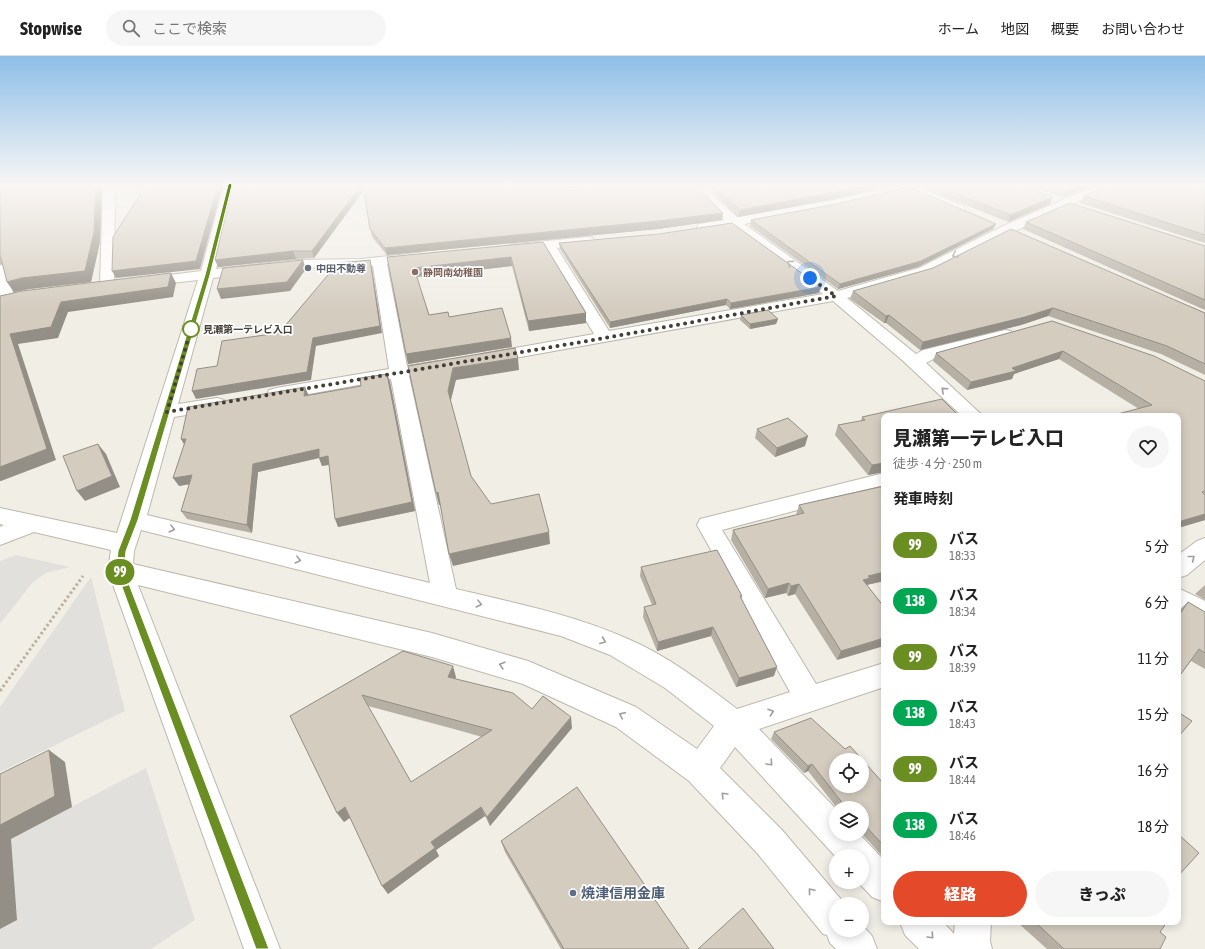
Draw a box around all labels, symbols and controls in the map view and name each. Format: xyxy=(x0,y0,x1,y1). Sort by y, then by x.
search box xyxy=(106,10,386,46)
text: Stopwise xyxy=(20,17,82,39)
icon: search xyxy=(120,17,142,39)
text: ここで検索 xyxy=(152,20,227,37)
text: ホーム xyxy=(937,21,979,37)
text: 地図 xyxy=(1001,21,1029,37)
text: 概要 xyxy=(1051,21,1079,37)
text: お問い合わせ xyxy=(1101,21,1185,37)
one-way arrow xyxy=(952,250,959,258)
one-way arrow xyxy=(787,261,794,268)
marker: 中田不動尊 xyxy=(303,263,313,273)
place label: 中田不動尊 xyxy=(316,263,366,274)
marker: 静岡南幼稚園 xyxy=(410,267,420,277)
place label: 静岡南幼稚園 xyxy=(423,267,483,278)
your location xyxy=(800,268,820,288)
marker: 見瀬第一テレビ入口 xyxy=(182,320,200,338)
place label: 見瀬第一テレビ入口 xyxy=(203,324,293,335)
one-way arrow xyxy=(941,387,949,394)
button: heart xyxy=(1127,426,1169,468)
text: 見瀬第一テレビ入口 xyxy=(893,427,1064,449)
text: 徒歩 · 4 分 · 250 m xyxy=(893,456,982,471)
text: 発車時刻 xyxy=(893,490,953,507)
one-way arrow xyxy=(168,524,175,533)
text: バス xyxy=(949,530,979,547)
text: 99 xyxy=(908,537,922,553)
text: 5 分 xyxy=(1145,538,1169,555)
text: 18:33 xyxy=(949,548,976,563)
one-way arrow xyxy=(295,556,301,564)
one-way arrow xyxy=(1187,556,1194,563)
line badge: 99 xyxy=(102,559,138,585)
text: 99 xyxy=(113,564,127,580)
text: バス xyxy=(949,586,979,603)
text: 138 xyxy=(905,593,925,609)
text: 6 分 xyxy=(1145,594,1169,611)
one-way arrow xyxy=(475,599,482,608)
text: 18:34 xyxy=(949,604,976,619)
one-way arrow xyxy=(600,637,607,645)
text: バス xyxy=(949,642,979,659)
text: 99 xyxy=(908,649,922,665)
text: 11 分 xyxy=(1138,650,1169,667)
text: 18:39 xyxy=(949,660,976,675)
one-way arrow xyxy=(499,661,506,670)
text: バス xyxy=(949,698,979,715)
text: 138 xyxy=(905,705,925,721)
text: 15 分 xyxy=(1138,706,1169,723)
one-way arrow xyxy=(767,708,774,717)
one-way arrow xyxy=(619,712,626,720)
text: 18:43 xyxy=(949,716,976,731)
map controls xyxy=(829,753,869,937)
button: locate xyxy=(829,753,869,793)
text: バス xyxy=(949,754,979,771)
one-way arrow xyxy=(765,758,773,766)
text: 99 xyxy=(908,761,922,777)
text: 16 分 xyxy=(1138,762,1169,779)
text: 18:44 xyxy=(949,772,976,787)
one-way arrow xyxy=(721,792,729,800)
button: layers xyxy=(829,801,869,841)
text: バス xyxy=(949,810,979,827)
text: 138 xyxy=(905,817,925,833)
text: 18 分 xyxy=(1138,818,1169,835)
text: 18:46 xyxy=(949,828,976,843)
button: + xyxy=(829,849,869,889)
button: 経路 xyxy=(893,871,1027,917)
button: きっぷ xyxy=(1035,871,1169,917)
place label: 焼津信用金庫 xyxy=(581,885,665,901)
marker: 焼津信用金庫 xyxy=(568,888,578,898)
one-way arrow xyxy=(809,888,816,896)
button: − xyxy=(829,897,869,937)
one-way arrow xyxy=(926,931,933,938)

